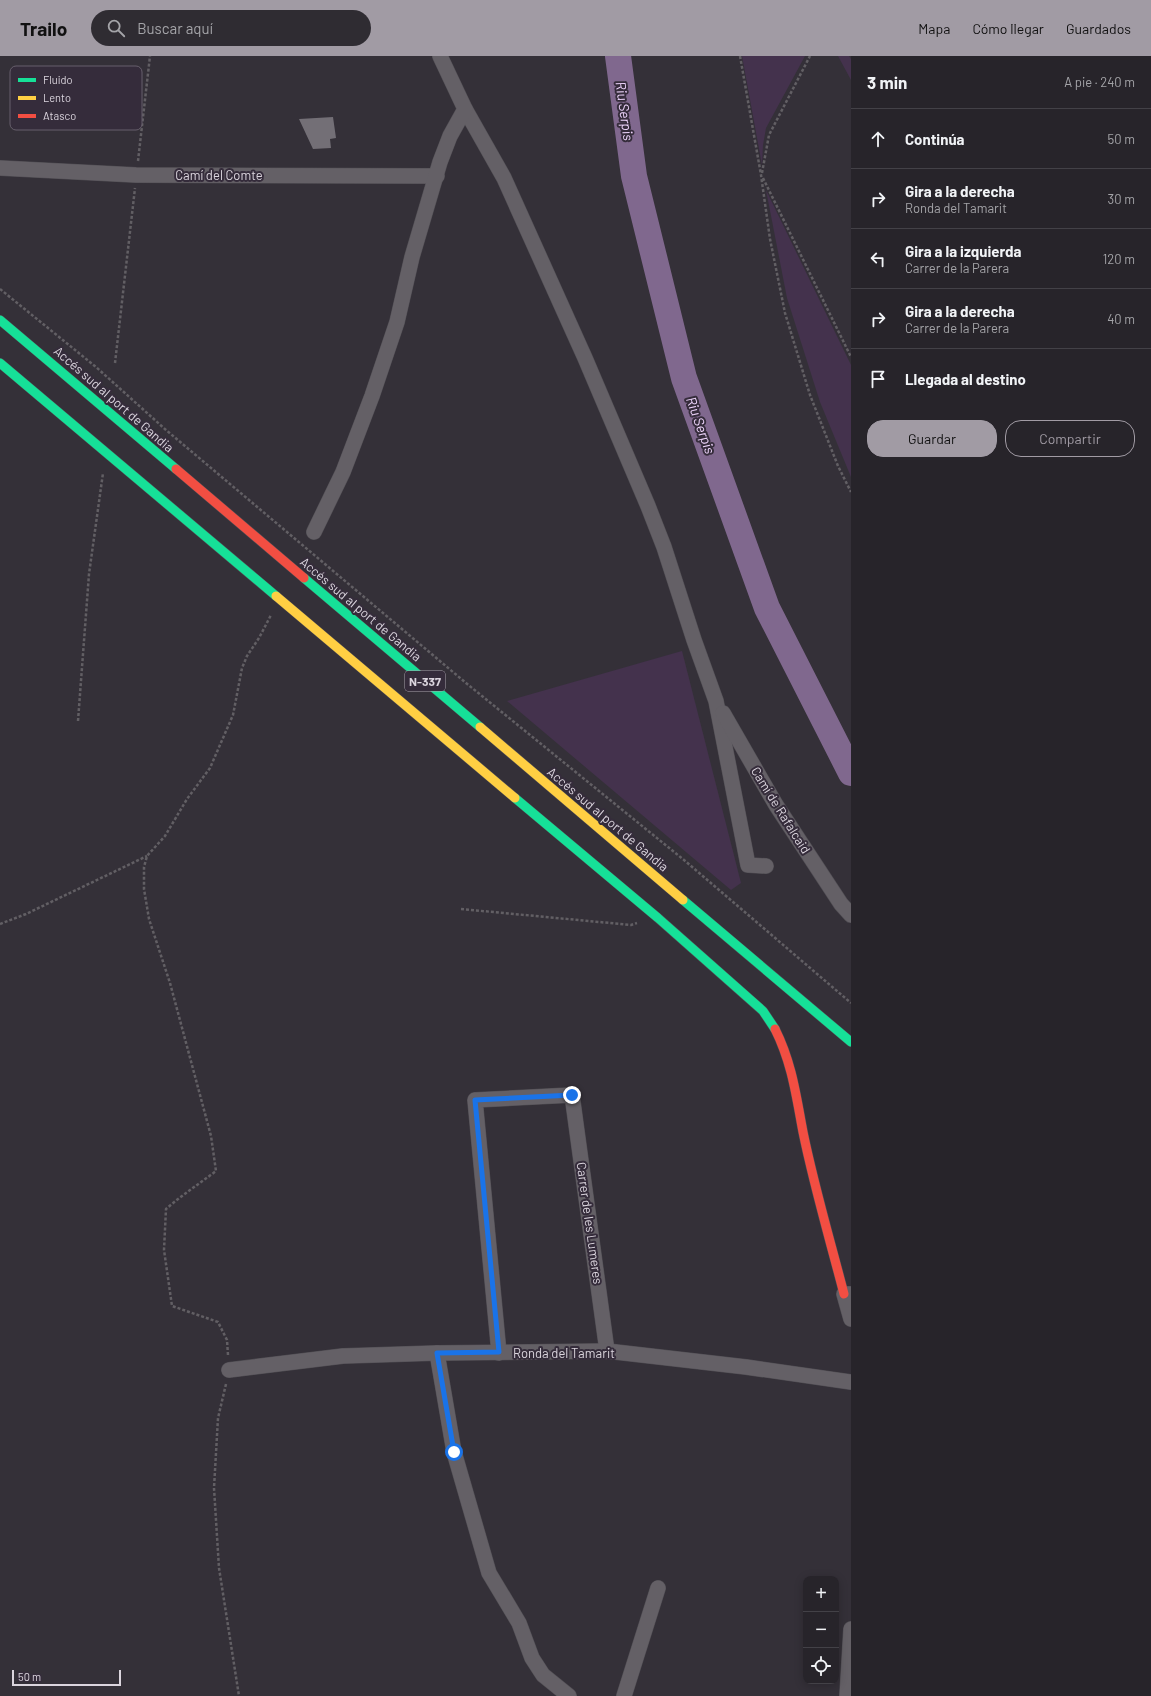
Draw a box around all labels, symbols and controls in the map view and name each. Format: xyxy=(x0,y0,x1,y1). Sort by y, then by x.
search box xyxy=(91,10,371,46)
text: Trailo xyxy=(20,17,67,40)
icon: search xyxy=(105,17,127,39)
text: Buscar aquí xyxy=(137,19,213,37)
text: Mapa xyxy=(918,20,950,37)
text: Cómo llegar xyxy=(972,20,1044,37)
text: Guardados xyxy=(1066,20,1131,37)
legend xyxy=(10,66,142,130)
text: 3 min xyxy=(867,72,907,92)
text: Fluido xyxy=(43,73,72,86)
text: A pie · 240 m xyxy=(1064,74,1135,90)
water label: Riu Serpis xyxy=(612,80,638,142)
text: Lento xyxy=(43,91,71,104)
text: Atasco xyxy=(43,109,76,122)
icon: ahead xyxy=(867,128,889,150)
text: Continúa xyxy=(905,130,965,148)
text: 50 m xyxy=(1108,131,1135,147)
street label: Camí del Comte xyxy=(175,167,263,183)
text: Gira a la derecha xyxy=(905,182,1015,200)
icon: right xyxy=(867,188,889,210)
text: 30 m xyxy=(1108,191,1135,207)
text: Ronda del Tamarit xyxy=(905,200,1007,216)
text: Gira a la izquierda xyxy=(905,242,1021,260)
icon: left xyxy=(867,248,889,270)
text: 120 m xyxy=(1103,251,1135,267)
text: Carrer de la Parera xyxy=(905,260,1009,276)
text: Gira a la derecha xyxy=(905,302,1015,320)
icon: right xyxy=(867,308,889,330)
text: 40 m xyxy=(1107,311,1135,327)
text: Carrer de la Parera xyxy=(905,320,1009,336)
street label: Accés sud al port de Gandia xyxy=(51,343,177,455)
icon: arrive xyxy=(867,368,889,390)
text: Llegada al destino xyxy=(905,370,1026,388)
water label: Riu Serpis xyxy=(683,394,719,456)
button: Guardar xyxy=(867,420,997,457)
button: Compartir xyxy=(1005,420,1135,457)
street label: Accés sud al port de Gandia xyxy=(297,554,425,664)
road number: N-337 xyxy=(405,671,445,691)
street label: Accés sud al port de Gandia xyxy=(544,764,672,874)
street label: Camí de Rafalcaid xyxy=(748,764,814,856)
route end xyxy=(563,1086,581,1104)
street label: Carrer de les Lumeres xyxy=(574,1161,606,1285)
street label: Ronda del Tamarit xyxy=(513,1345,615,1361)
route start xyxy=(445,1443,463,1461)
map controls xyxy=(803,1576,839,1684)
button: + xyxy=(803,1576,839,1612)
button: − xyxy=(803,1612,839,1648)
button: locate xyxy=(803,1648,839,1684)
scale bar xyxy=(12,1668,121,1687)
text: 50 m xyxy=(18,1670,41,1683)

